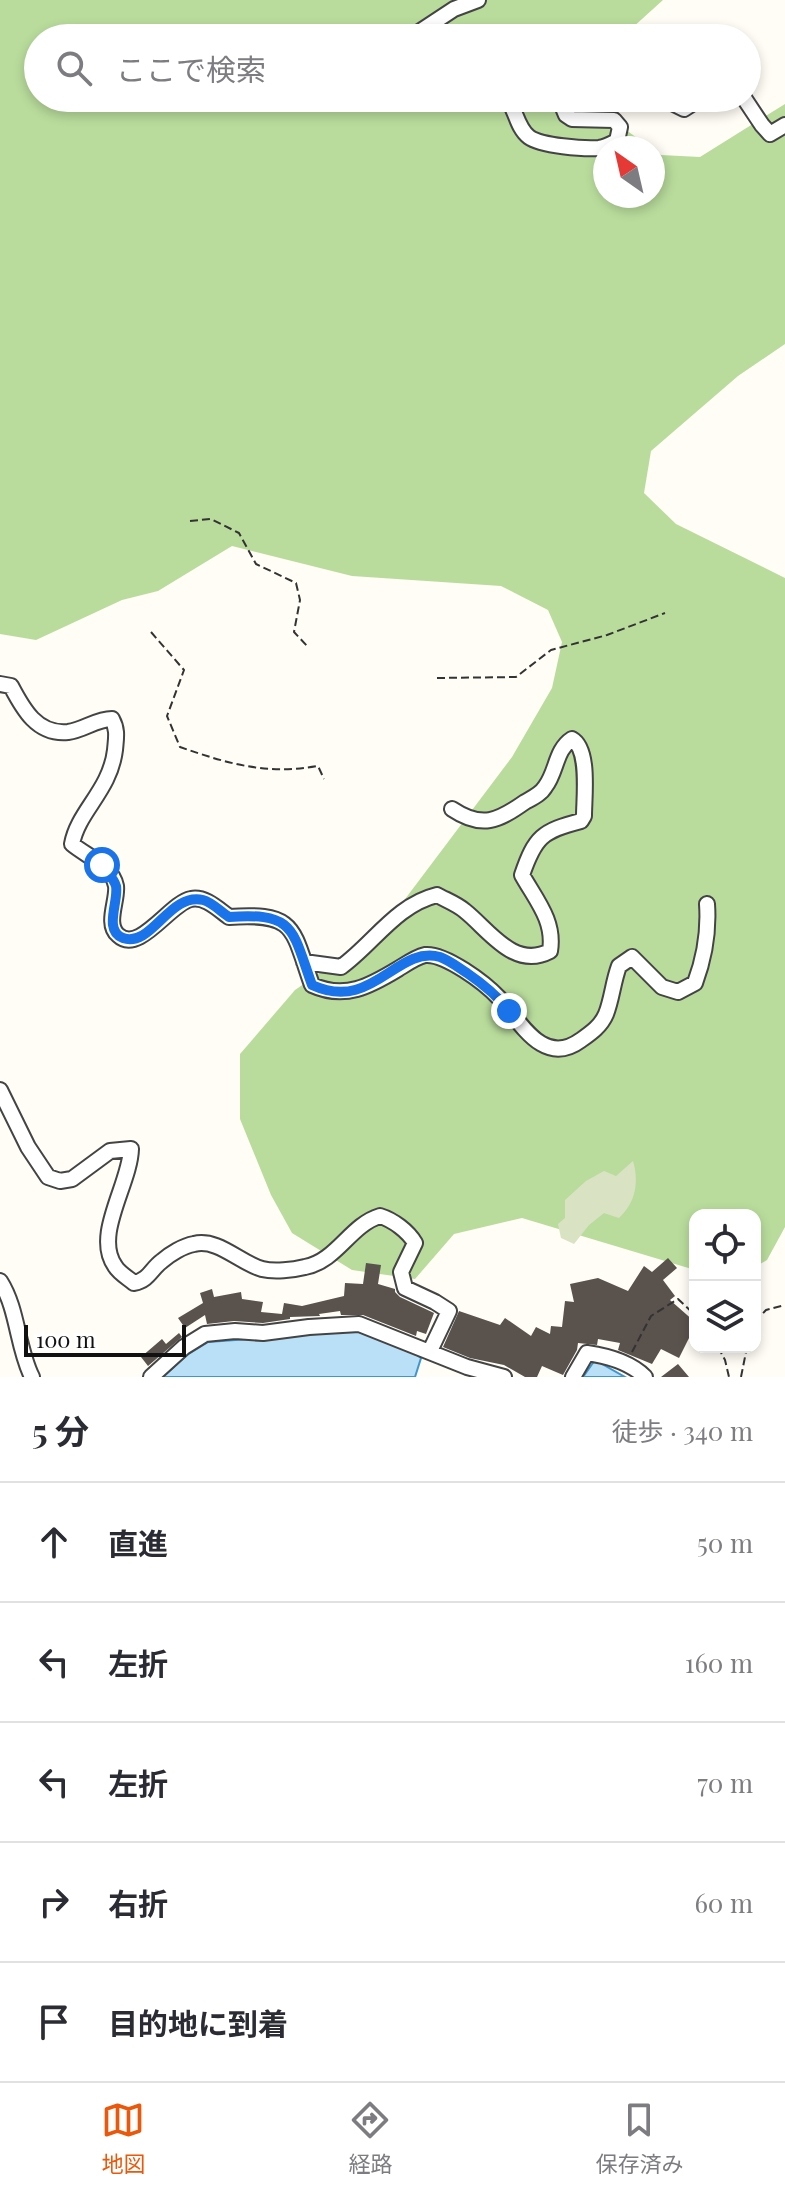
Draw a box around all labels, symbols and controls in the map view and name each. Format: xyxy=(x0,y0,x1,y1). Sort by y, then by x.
search box xyxy=(24,24,761,112)
icon: search xyxy=(52,46,96,90)
text: ここで検索 xyxy=(116,49,266,89)
north arrow xyxy=(593,136,665,208)
route start xyxy=(84,847,120,883)
route end xyxy=(491,993,527,1029)
map controls xyxy=(689,1209,761,1353)
button: locate xyxy=(689,1209,761,1281)
button: layers xyxy=(689,1281,761,1353)
scale bar xyxy=(24,1321,186,1357)
text: 100 m xyxy=(36,1324,96,1354)
text: 5 分 xyxy=(32,1407,89,1453)
text: 徒歩 · 340 m xyxy=(611,1413,753,1448)
icon: ahead xyxy=(32,1520,76,1564)
text: 直進 xyxy=(108,1523,168,1563)
text: 50 m xyxy=(697,1525,753,1560)
icon: left xyxy=(32,1640,76,1684)
text: 左折 xyxy=(108,1643,168,1683)
text: 160 m xyxy=(685,1645,753,1680)
icon: left xyxy=(32,1760,76,1804)
text: 左折 xyxy=(108,1763,168,1803)
text: 70 m xyxy=(697,1765,753,1800)
icon: right xyxy=(32,1880,76,1924)
text: 右折 xyxy=(108,1883,168,1923)
text: 60 m xyxy=(694,1885,753,1920)
icon: arrive xyxy=(32,2000,76,2044)
text: 目的地に到着 xyxy=(108,2003,288,2043)
tab: 地図 xyxy=(101,2098,146,2178)
tab: 経路 xyxy=(348,2098,393,2178)
tab: 保存済み xyxy=(595,2098,684,2178)

